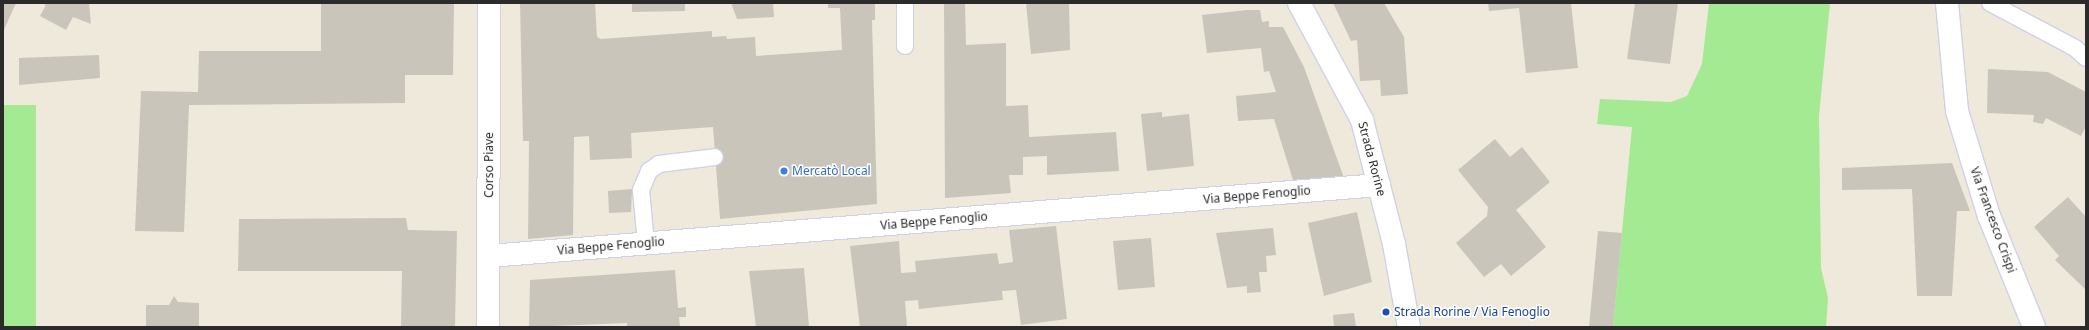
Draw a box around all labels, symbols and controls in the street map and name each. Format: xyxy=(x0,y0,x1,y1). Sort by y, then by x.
street label: Strada Rorine xyxy=(1355,120,1389,198)
street label: Corso Piave xyxy=(482,132,496,198)
place label: Mercatò Local xyxy=(792,164,871,178)
street label: Via Francesco Crispi xyxy=(1967,165,2019,275)
marker: Mercatò Local xyxy=(779,166,789,176)
street label: Via Beppe Fenoglio xyxy=(1203,183,1311,207)
street label: Via Beppe Fenoglio xyxy=(880,209,988,233)
street label: Via Beppe Fenoglio xyxy=(557,234,665,258)
place label: Strada Rorine / Via Fenoglio xyxy=(1394,305,1550,319)
marker: Strada Rorine / Via Fenoglio xyxy=(1381,307,1391,317)

